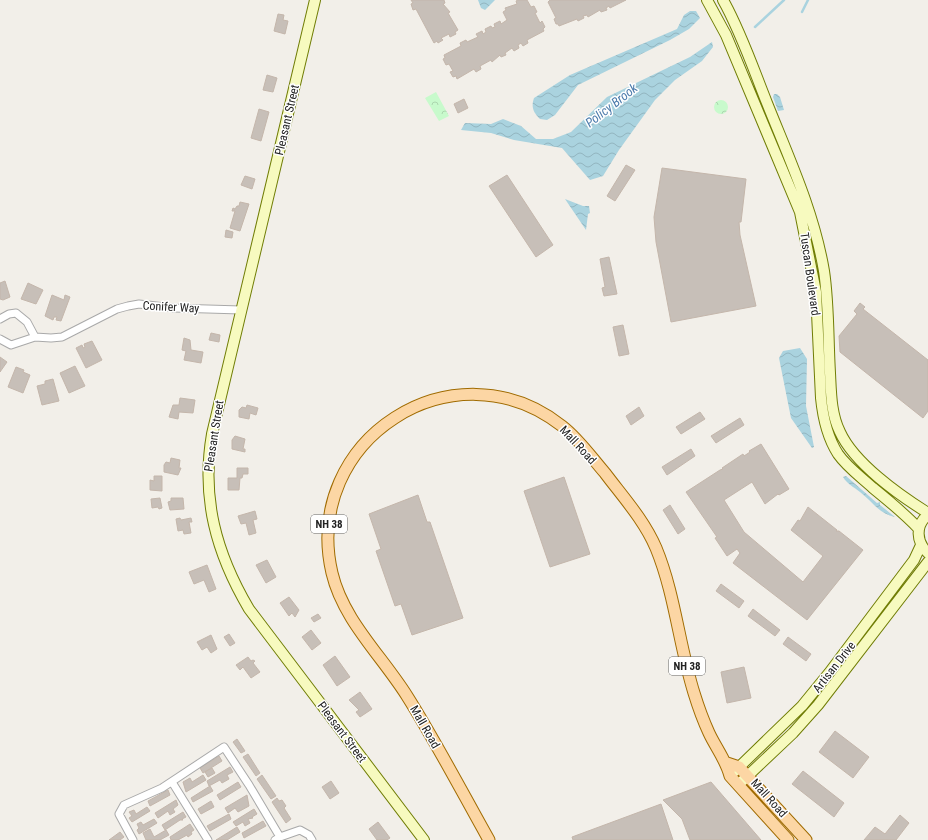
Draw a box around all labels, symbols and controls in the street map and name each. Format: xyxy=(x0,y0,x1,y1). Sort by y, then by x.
water label: Policy Brook xyxy=(582,80,641,130)
street label: Pleasant Street xyxy=(272,83,302,157)
street label: Tuscan Boulevard xyxy=(797,232,823,317)
street label: Conifer Way xyxy=(142,299,200,315)
street label: Pleasant Street xyxy=(201,399,227,473)
street label: Mall Road xyxy=(557,423,599,467)
road number: NH 38 xyxy=(311,515,347,533)
street label: Artisan Drive xyxy=(810,638,858,695)
road number: NH 38 xyxy=(669,657,705,675)
street label: Pleasant Street xyxy=(315,699,370,765)
street label: Mall Road xyxy=(407,703,443,751)
street label: Mall Road xyxy=(748,776,790,820)

